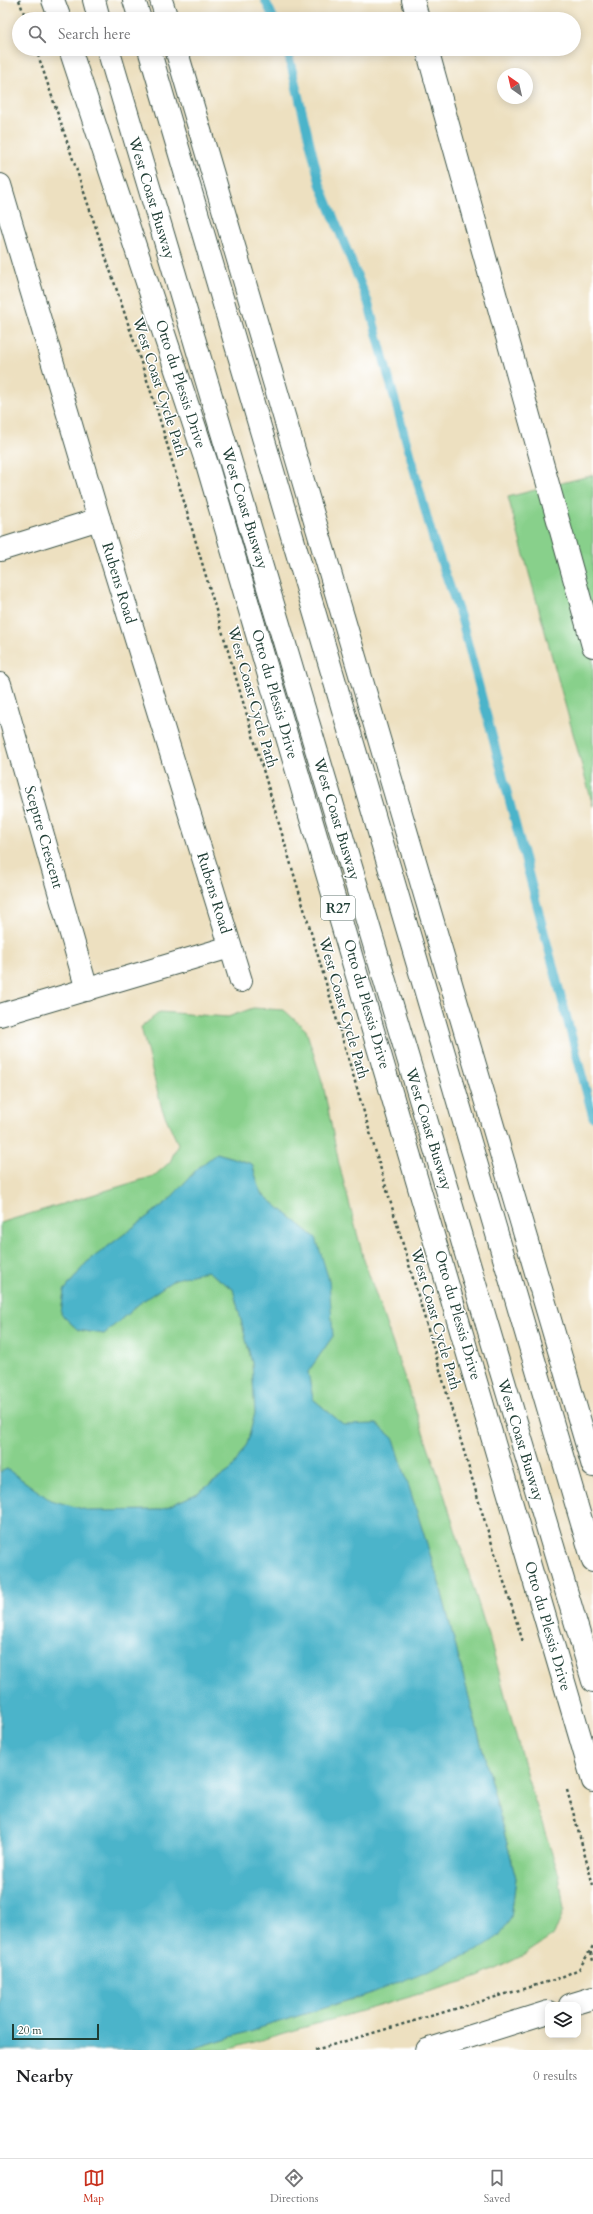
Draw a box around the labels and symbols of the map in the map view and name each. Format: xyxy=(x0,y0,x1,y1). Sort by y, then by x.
north arrow xyxy=(497,68,533,104)
street label: West Coast Busway xyxy=(124,133,180,262)
street label: West Coast Cycle Path xyxy=(128,313,192,460)
street label: Otto du Plessis Drive xyxy=(151,317,211,451)
street label: West Coast Busway xyxy=(217,443,273,572)
street label: Rubens Road xyxy=(97,540,141,626)
street label: West Coast Cycle Path xyxy=(223,623,283,771)
street label: Otto du Plessis Drive xyxy=(247,627,303,761)
street label: West Coast Busway xyxy=(309,754,365,883)
street label: Sceptre Crescent xyxy=(20,783,68,891)
street label: Rubens Road xyxy=(192,850,236,936)
road number: R27 xyxy=(321,896,355,920)
street label: West Coast Cycle Path xyxy=(314,934,374,1082)
street label: Otto du Plessis Drive xyxy=(339,937,395,1071)
street label: West Coast Busway xyxy=(401,1064,457,1193)
street label: West Coast Cycle Path xyxy=(406,1245,466,1393)
street label: Otto du Plessis Drive xyxy=(430,1248,486,1382)
street label: West Coast Busway xyxy=(493,1375,549,1504)
street label: Otto du Plessis Drive xyxy=(520,1559,576,1693)
scale bar xyxy=(12,2022,99,2041)

